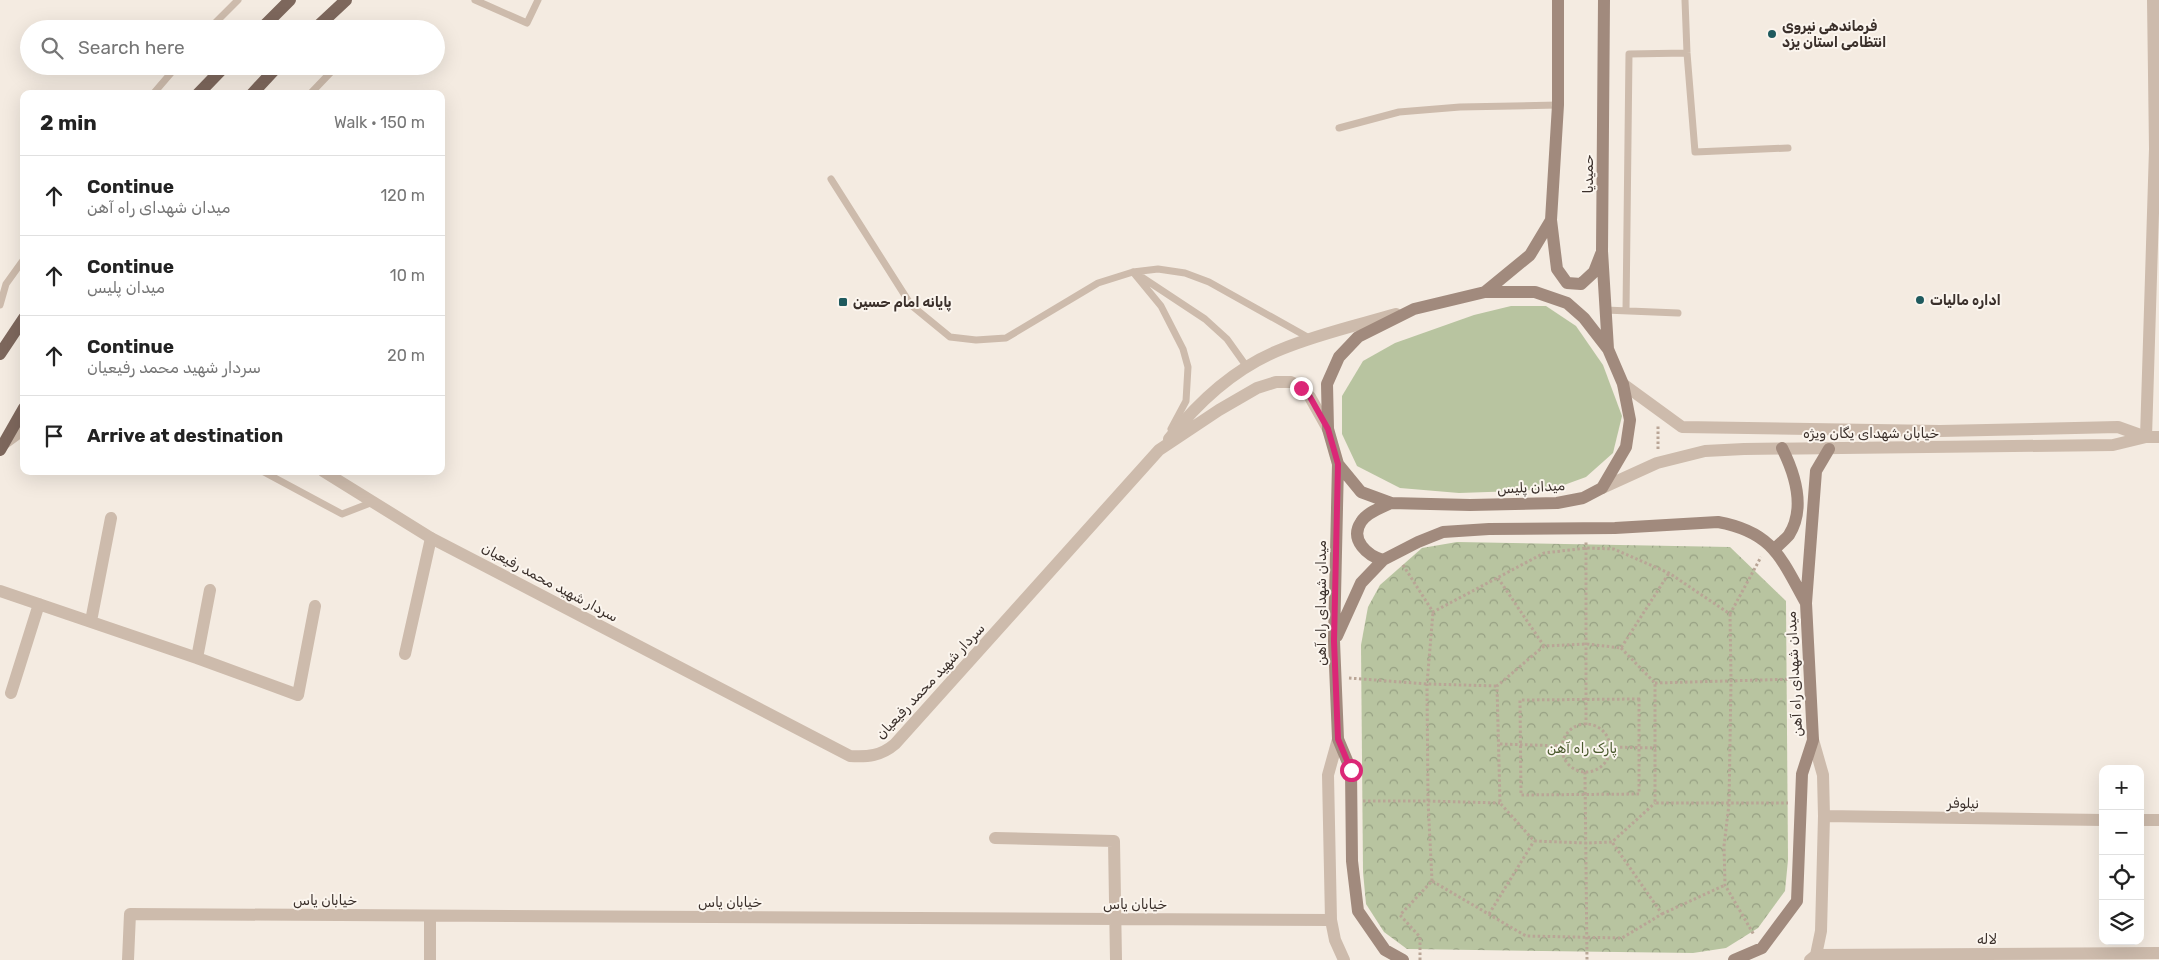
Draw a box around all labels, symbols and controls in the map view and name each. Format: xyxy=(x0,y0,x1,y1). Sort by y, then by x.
place label: فرماندهی نیروی انتظامی استان یزد xyxy=(1782,18,1886,51)
search box xyxy=(20,20,445,75)
marker: فرماندهی نیروی انتظامی استان یزد xyxy=(1766,28,1778,40)
icon: search xyxy=(38,34,66,62)
text: Search here xyxy=(78,36,185,59)
text: 2 min xyxy=(40,110,97,135)
text: Walk · 150 m xyxy=(334,113,425,132)
street label: حمیدیا xyxy=(1580,154,1597,193)
text: Continue xyxy=(87,175,174,198)
icon: ahead xyxy=(40,182,68,210)
text: 120 m xyxy=(380,186,425,205)
text: میدان شهدای راه آهن xyxy=(87,198,230,217)
text: Continue xyxy=(87,255,174,278)
icon: ahead xyxy=(40,262,68,290)
text: 10 m xyxy=(390,266,425,285)
text: میدان پلیس xyxy=(87,278,165,297)
place label: اداره مالیات xyxy=(1930,292,2001,309)
place label: پایانه امام حسین xyxy=(853,294,952,312)
marker: اداره مالیات xyxy=(1914,294,1926,306)
marker: پایانه امام حسین xyxy=(837,296,849,308)
text: Continue xyxy=(87,335,174,358)
icon: ahead xyxy=(40,342,68,370)
text: 20 m xyxy=(387,346,425,365)
text: سردار شهید محمد رفیعیان xyxy=(87,358,261,377)
route end xyxy=(1290,377,1313,400)
icon: arrive xyxy=(40,422,68,450)
text: Arrive at destination xyxy=(87,424,283,447)
street label: خیابان شهدای یگان ویژه xyxy=(1803,425,1939,442)
street label: میدان پلیس xyxy=(1497,477,1566,499)
street label: سردار شهید محمد رفیعیان xyxy=(479,539,621,626)
street label: میدان شهدای راه آهن xyxy=(1313,540,1330,666)
street label: میدان شهدای راه آهن xyxy=(1783,611,1806,737)
street label: سردار شهید محمد رفیعیان xyxy=(872,620,988,743)
park label: پارک راه آهن xyxy=(1547,740,1617,758)
route start xyxy=(1340,759,1363,782)
map controls xyxy=(2099,765,2144,945)
button: + xyxy=(2099,765,2144,810)
street label: نیلوفر xyxy=(1946,795,1979,812)
button: − xyxy=(2099,810,2144,855)
button: locate xyxy=(2099,855,2144,900)
street label: خیابان یاس xyxy=(293,892,357,909)
street label: خیابان یاس xyxy=(698,894,762,911)
street label: خیابان یاس xyxy=(1103,896,1167,913)
button: layers xyxy=(2099,900,2144,945)
street label: لاله xyxy=(1977,931,1997,948)

